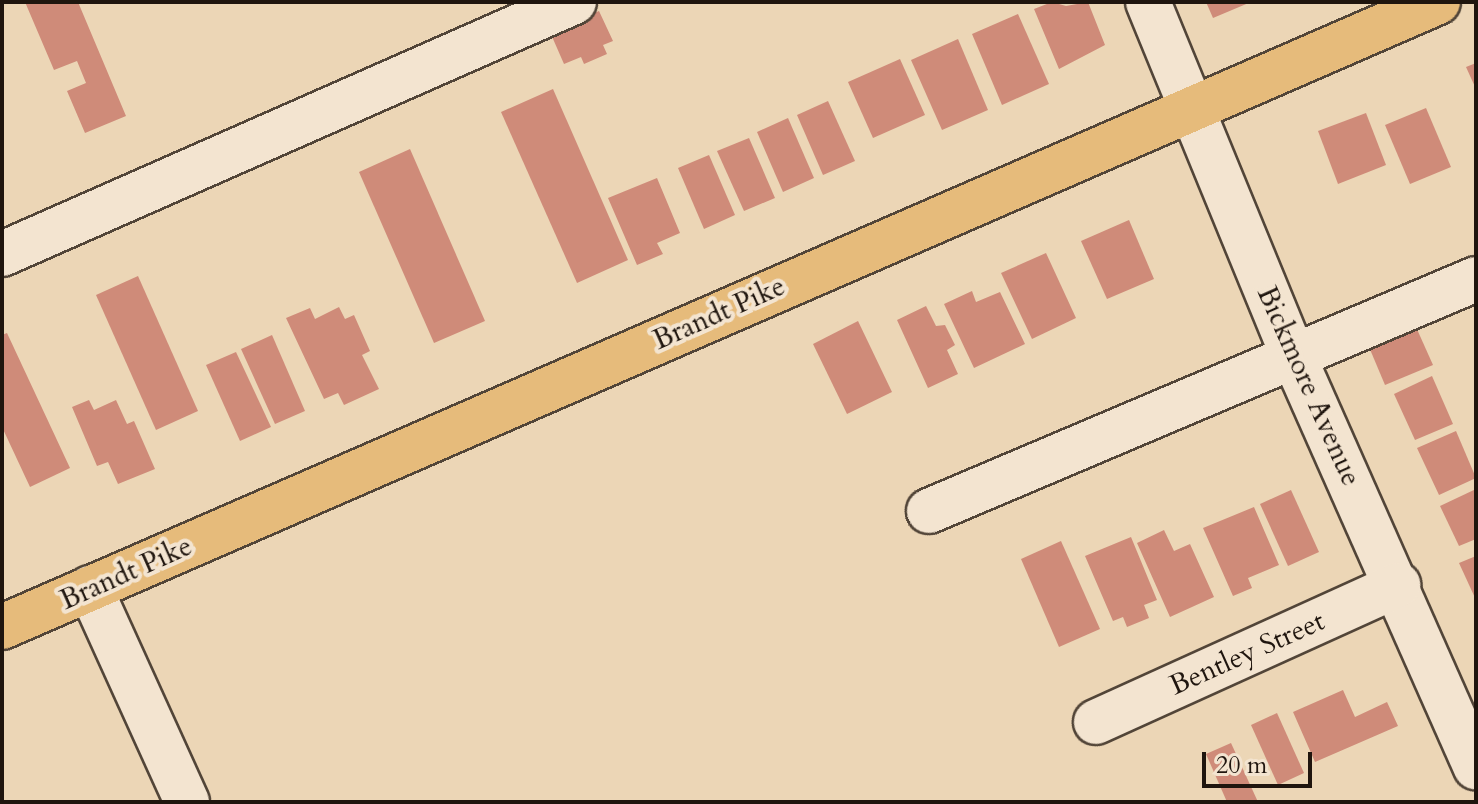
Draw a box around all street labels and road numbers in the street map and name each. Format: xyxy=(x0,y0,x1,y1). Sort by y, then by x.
street label: Brandt Pike xyxy=(648,269,790,357)
street label: Bickmore Avenue xyxy=(1250,281,1368,491)
street label: Brandt Pike xyxy=(55,529,197,617)
street label: Bentley Street xyxy=(1164,604,1330,702)

